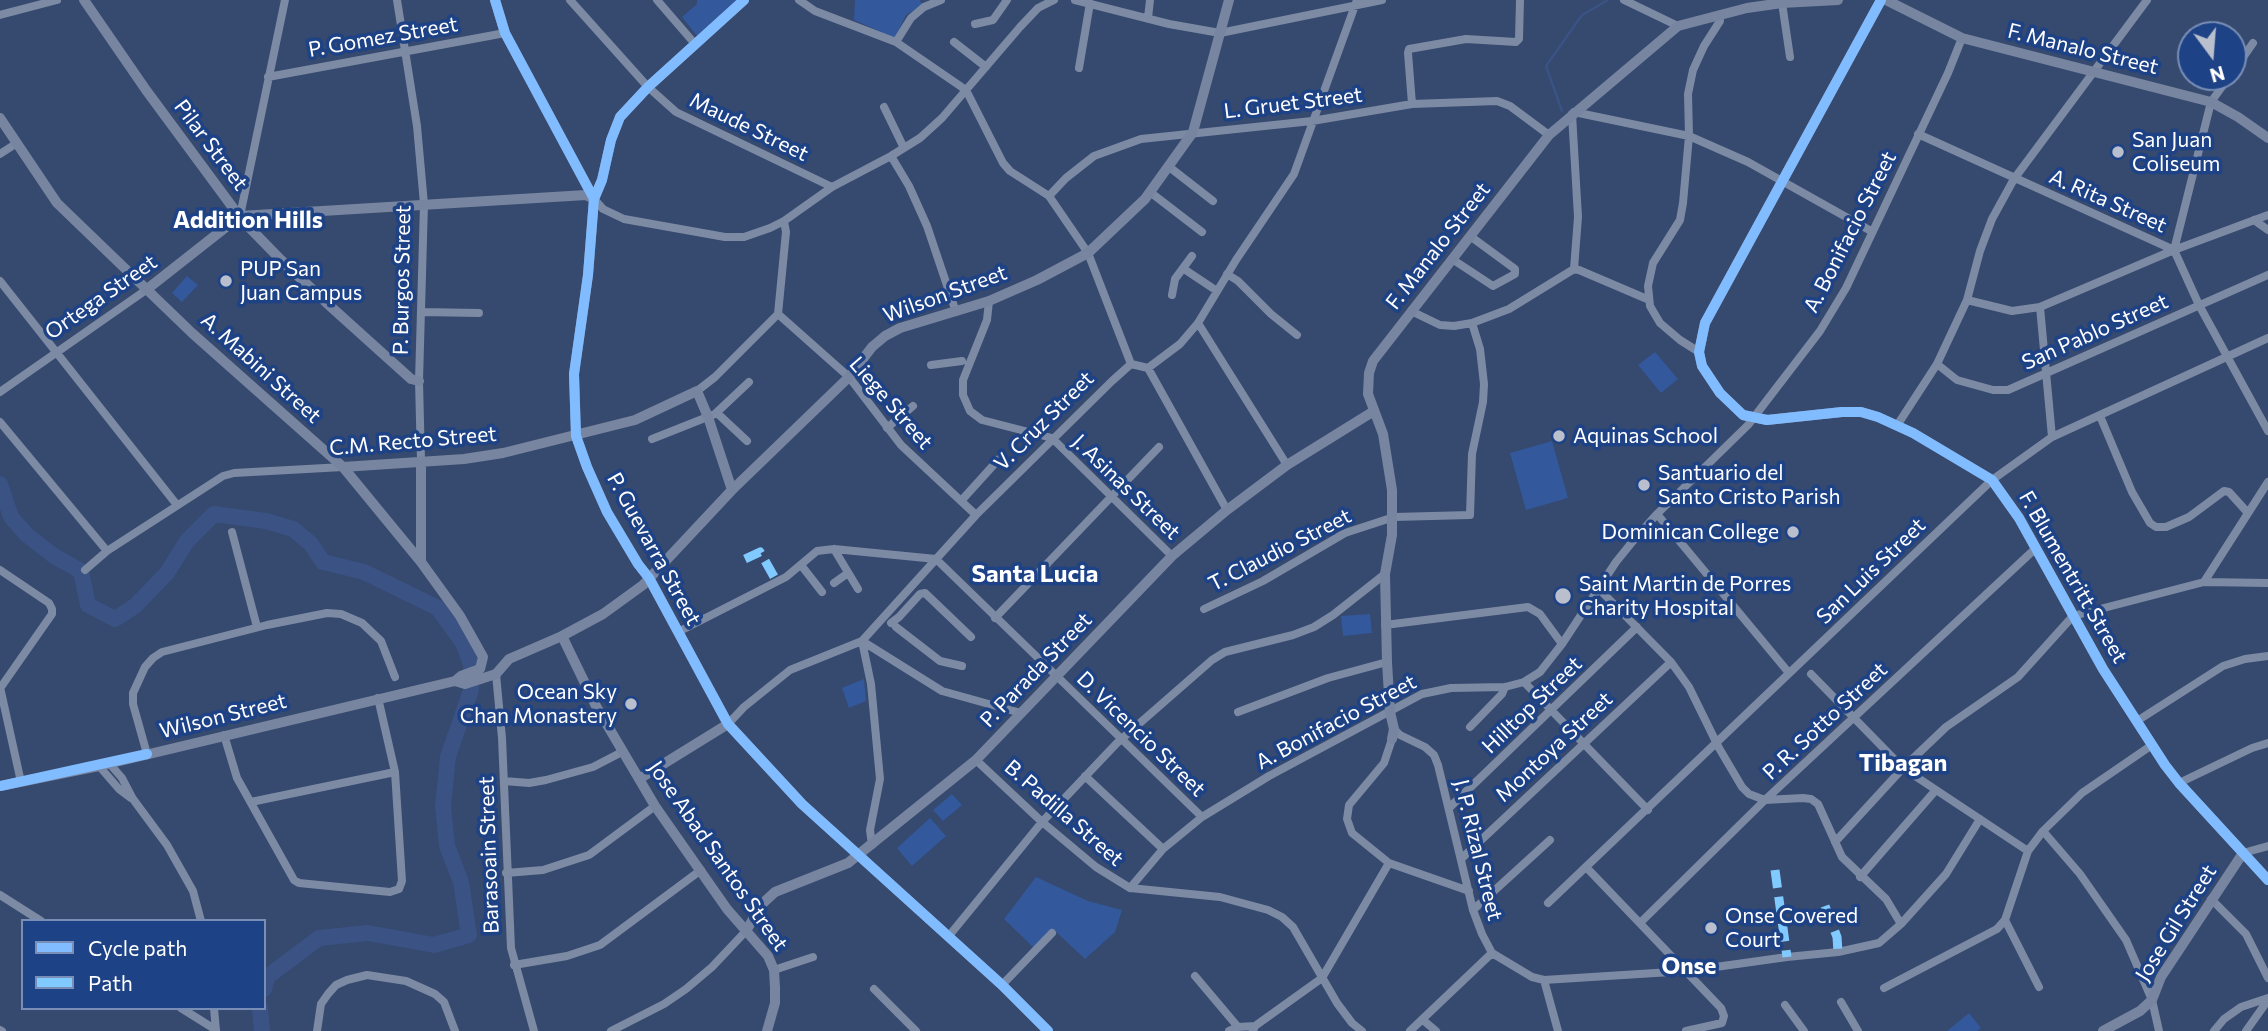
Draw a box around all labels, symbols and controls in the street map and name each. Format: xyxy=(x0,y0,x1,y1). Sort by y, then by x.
street label: P. Gomez Street xyxy=(306,11,460,63)
street label: F. Manalo Street xyxy=(2005,18,2161,80)
north arrow xyxy=(2177,21,2247,91)
text: N xyxy=(2207,62,2227,88)
street label: L. Gruet Street xyxy=(1222,82,1364,124)
street label: Maude Street xyxy=(685,87,813,167)
street label: Pilar Street xyxy=(169,95,253,195)
place label: San Juan Coliseum xyxy=(2132,127,2220,177)
marker: San Juan Coliseum xyxy=(2110,144,2126,160)
street label: A. Bonifacio Street xyxy=(1798,147,1902,317)
street label: A. Rita Street xyxy=(2045,164,2171,238)
street label: F. Manalo Street xyxy=(1381,177,1495,315)
street label: P. Burgos Street xyxy=(388,205,416,355)
district label: Addition Hills xyxy=(173,206,323,234)
street label: Ortega Street xyxy=(40,249,162,345)
place label: PUP San Juan Campus xyxy=(240,256,362,306)
street label: Wilson Street xyxy=(880,260,1010,328)
marker: PUP San Juan Campus xyxy=(218,273,234,289)
street label: San Pablo Street xyxy=(2018,289,2172,375)
street label: A. Mabini Street xyxy=(196,307,326,429)
street label: Liege Street xyxy=(844,352,938,454)
street label: V. Cruz Street xyxy=(989,366,1099,476)
street label: C.M. Recto Street xyxy=(328,421,498,461)
place label: Aquinas School xyxy=(1573,423,1718,449)
marker: Aquinas School xyxy=(1551,428,1567,444)
street label: J. Asinas Street xyxy=(1067,429,1185,545)
place label: Santuario del Santo Cristo Parish xyxy=(1658,460,1841,510)
street label: P. Guevarra Street xyxy=(602,468,706,630)
marker: Santuario del Santo Cristo Parish xyxy=(1636,477,1652,493)
street label: F. Blumentritt Street xyxy=(2014,487,2132,667)
street label: T. Claudio Street xyxy=(1204,503,1356,597)
street label: San Luis Street xyxy=(1811,513,1931,629)
place label: Dominican College xyxy=(1601,519,1779,545)
marker: Dominican College xyxy=(1785,524,1801,540)
district label: Santa Lucia xyxy=(972,560,1098,588)
place label: Saint Martin de Porres Charity Hospital xyxy=(1579,571,1791,621)
marker: Saint Martin de Porres Charity Hospital xyxy=(1553,586,1573,606)
street label: P. Parada Street xyxy=(975,607,1097,733)
street label: Hilltop Street xyxy=(1477,651,1587,759)
street label: P. R. Sotto Street xyxy=(1758,657,1892,785)
street label: D. Vicencio Street xyxy=(1072,666,1210,802)
street label: A. Bonifacio Street xyxy=(1252,669,1420,775)
place label: Ocean Sky Chan Monastery xyxy=(460,679,617,729)
street label: Montoya Street xyxy=(1490,687,1618,807)
street label: Wilson Street xyxy=(157,688,289,744)
marker: Ocean Sky Chan Monastery xyxy=(623,696,639,712)
district label: Tibagan xyxy=(1859,749,1947,777)
street label: B. Padilla Street xyxy=(999,755,1129,871)
street label: Jose Abad Santos Street xyxy=(643,756,793,956)
street label: Barasoain Street xyxy=(474,776,504,934)
street label: J. P. Rizal Street xyxy=(1448,777,1508,923)
street label: Jose Gil Street xyxy=(2130,860,2222,986)
place label: Onse Covered Court xyxy=(1725,903,1858,953)
legend xyxy=(21,919,266,1010)
marker: Onse Covered Court xyxy=(1703,920,1719,936)
text: Cycle path xyxy=(88,935,187,960)
district label: Onse xyxy=(1662,952,1716,980)
text: Path xyxy=(88,970,133,995)

